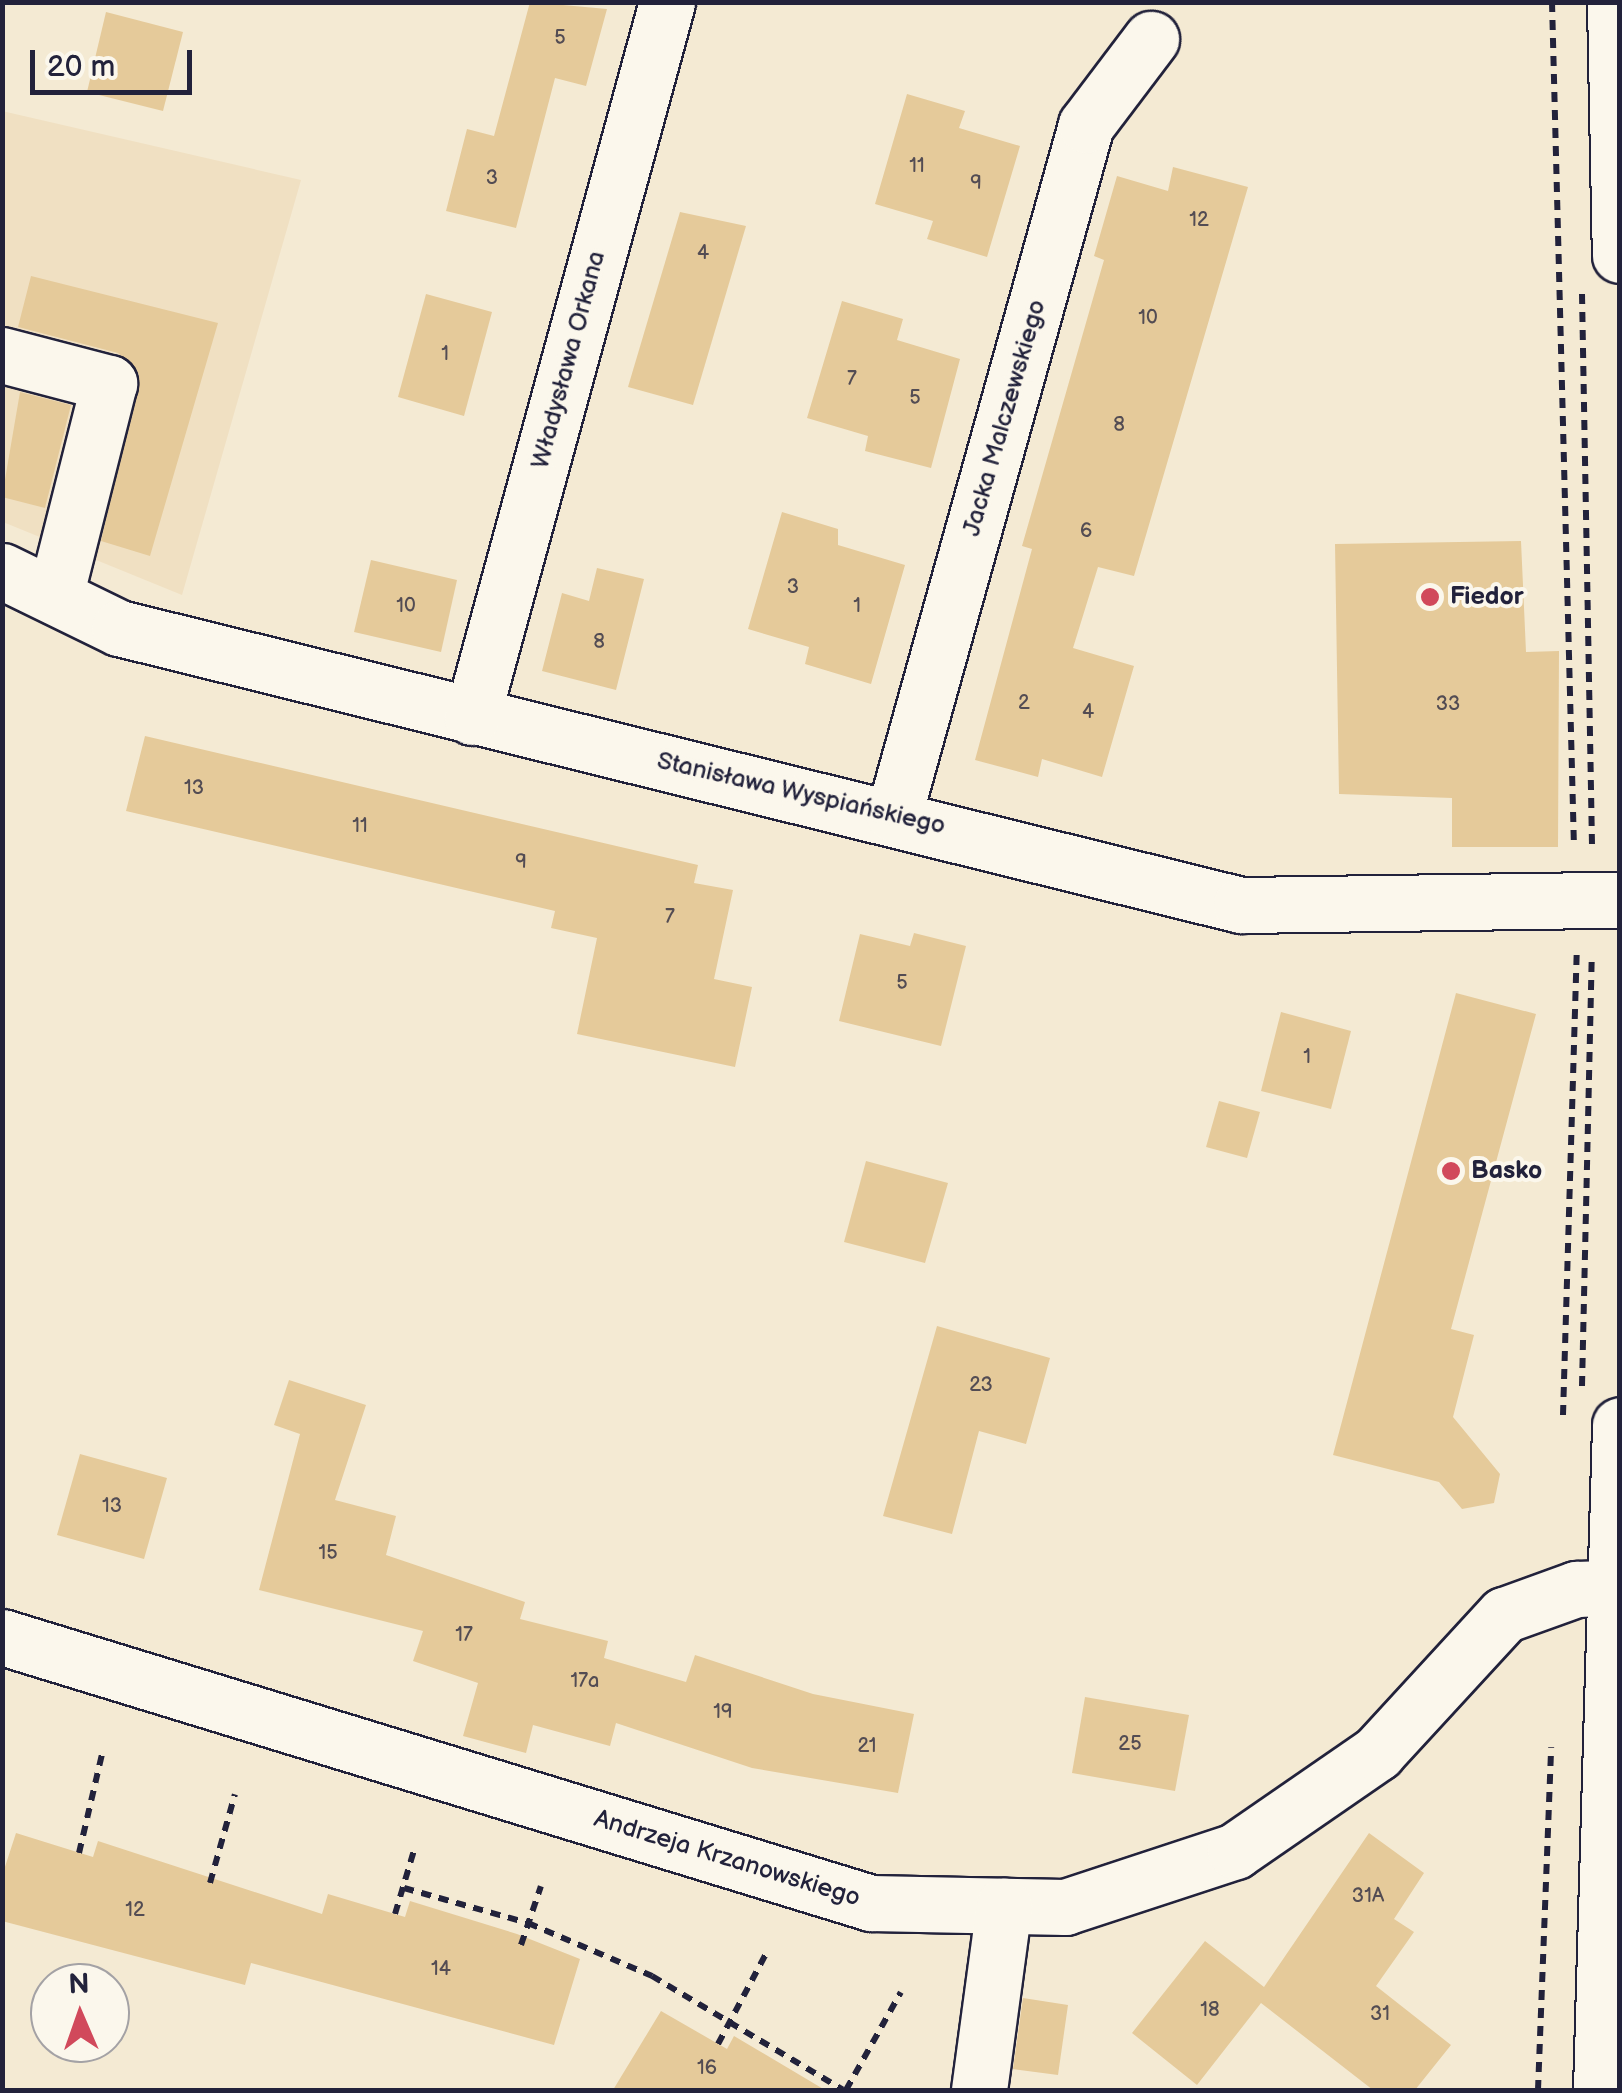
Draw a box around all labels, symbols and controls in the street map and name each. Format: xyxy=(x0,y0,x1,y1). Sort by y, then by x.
house number: 5 xyxy=(554,26,566,50)
scale bar xyxy=(35,30,198,92)
text: 20 m xyxy=(47,49,115,85)
house number: 11 xyxy=(909,154,925,178)
house number: 3 xyxy=(486,166,498,190)
house number: 9 xyxy=(970,171,982,195)
house number: 12 xyxy=(1189,208,1209,232)
house number: 4 xyxy=(697,241,709,265)
street label: Władysława Orkana xyxy=(526,248,612,472)
street label: Jacka Malczewskiego xyxy=(957,296,1053,540)
house number: 10 xyxy=(1138,306,1158,330)
house number: 1 xyxy=(441,342,449,366)
house number: 7 xyxy=(847,367,857,391)
house number: 5 xyxy=(909,386,921,410)
house number: 8 xyxy=(1113,413,1125,437)
house number: 6 xyxy=(1080,519,1092,543)
house number: 3 xyxy=(787,575,799,599)
place label: Fiedor xyxy=(1450,582,1524,612)
marker: Fiedor xyxy=(1419,586,1441,608)
house number: 10 xyxy=(396,594,416,618)
house number: 1 xyxy=(853,594,861,618)
house number: 8 xyxy=(593,630,605,654)
house number: 2 xyxy=(1018,691,1030,715)
house number: 33 xyxy=(1436,692,1460,716)
house number: 4 xyxy=(1082,700,1094,724)
street label: Stanisława Wyspiańskiego xyxy=(654,746,948,842)
house number: 13 xyxy=(184,776,204,800)
house number: 11 xyxy=(352,814,368,838)
house number: 9 xyxy=(515,850,527,874)
house number: 7 xyxy=(665,905,675,929)
house number: 5 xyxy=(896,971,908,995)
house number: 1 xyxy=(1303,1045,1311,1069)
place label: Basko xyxy=(1471,1156,1542,1186)
marker: Basko xyxy=(1440,1160,1462,1182)
house number: 23 xyxy=(969,1373,993,1397)
house number: 13 xyxy=(102,1494,122,1518)
house number: 15 xyxy=(318,1541,338,1565)
house number: 17 xyxy=(455,1623,473,1647)
house number: 17a xyxy=(571,1669,599,1693)
house number: 19 xyxy=(713,1700,733,1724)
house number: 25 xyxy=(1118,1732,1142,1756)
house number: 21 xyxy=(857,1734,877,1758)
street label: Andrzeja Krzanowskiego xyxy=(590,1804,864,1914)
house number: 31A xyxy=(1352,1884,1384,1908)
house number: 12 xyxy=(125,1898,145,1922)
house number: 14 xyxy=(431,1957,451,1981)
north arrow xyxy=(30,1963,130,2063)
text: N xyxy=(68,1968,90,2001)
house number: 18 xyxy=(1200,1998,1220,2022)
house number: 31 xyxy=(1370,2002,1390,2026)
house number: 16 xyxy=(697,2056,717,2080)

